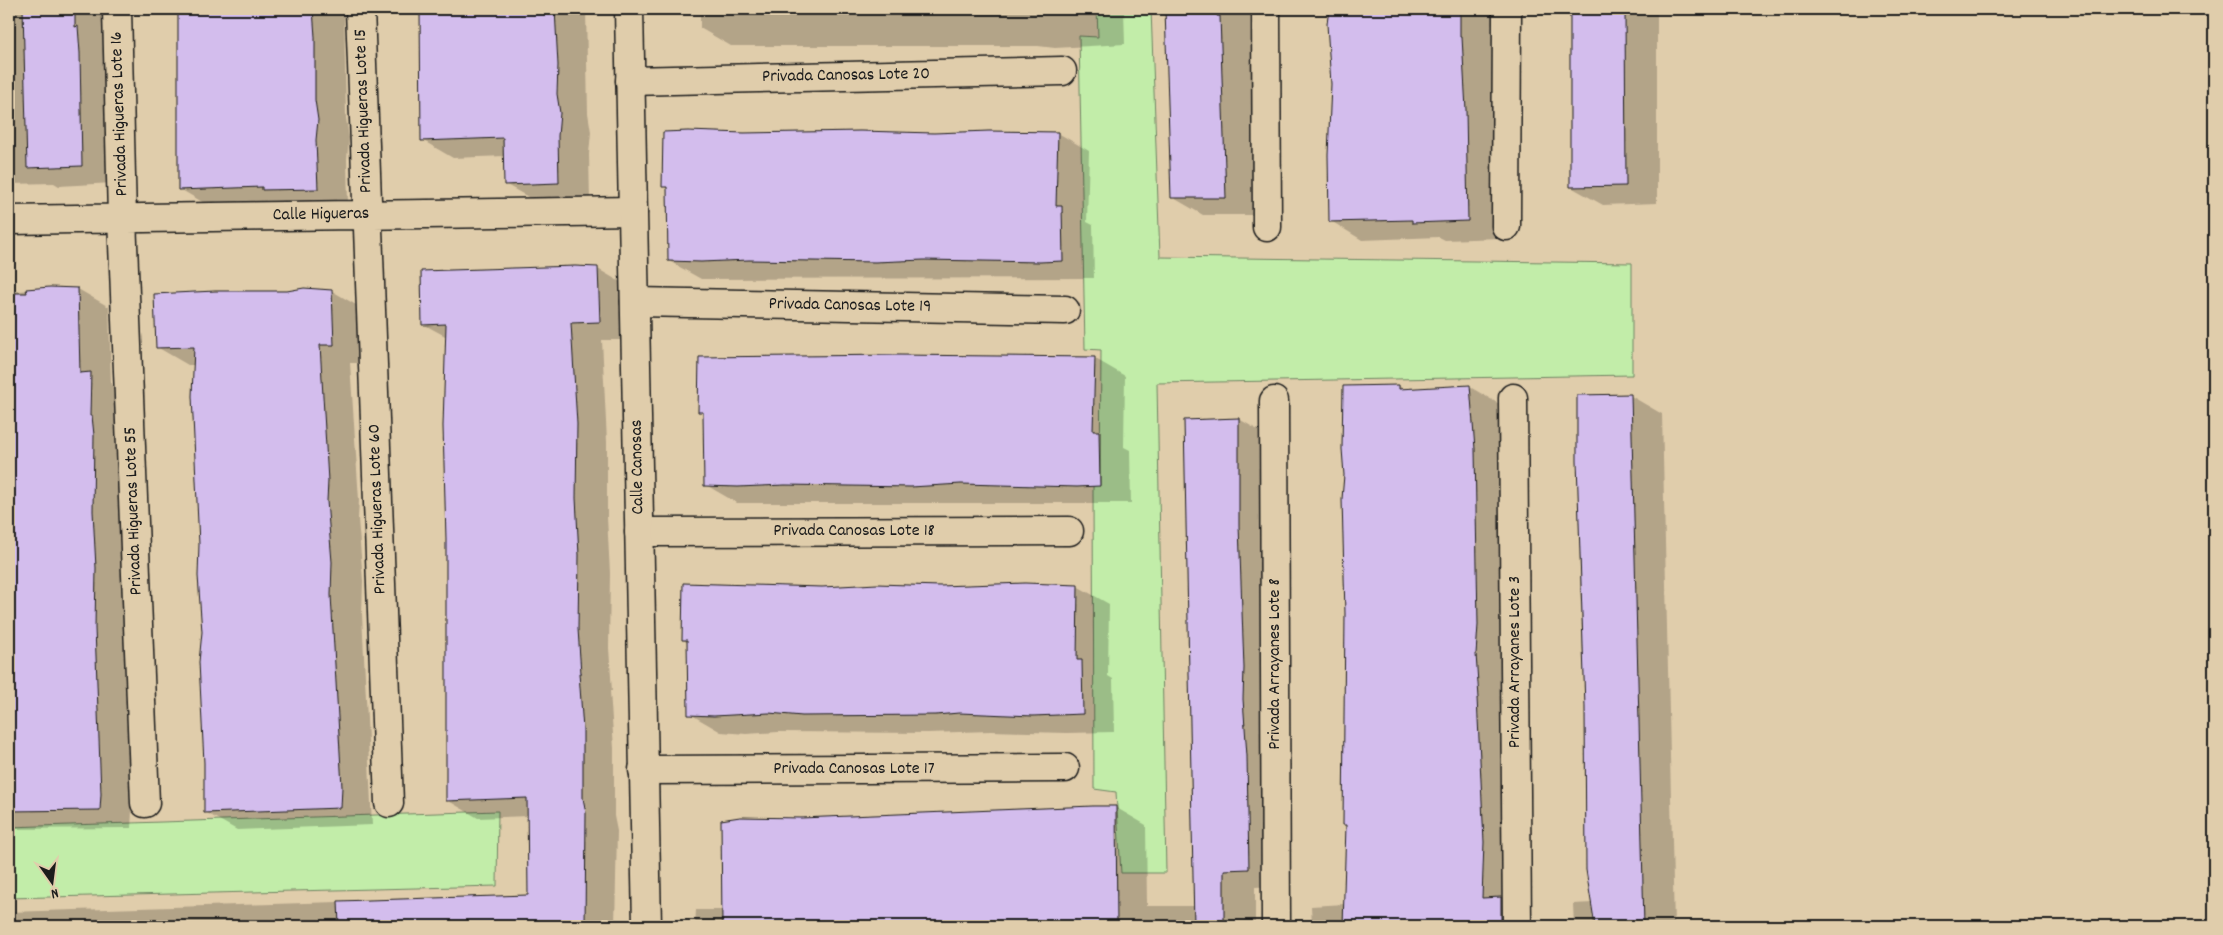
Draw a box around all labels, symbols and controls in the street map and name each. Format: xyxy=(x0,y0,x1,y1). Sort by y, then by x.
street label: Privada Higueras Lote 15 xyxy=(349,28,379,194)
street label: Privada Higueras Lote 16 xyxy=(105,31,135,197)
street label: Privada Canosas Lote 20 xyxy=(762,62,930,90)
street label: Calle Higueras xyxy=(272,202,370,228)
street label: Privada Canosas Lote 19 xyxy=(768,292,932,320)
street label: Calle Canosas xyxy=(625,419,651,515)
street label: Privada Higueras Lote 60 xyxy=(363,423,393,595)
street label: Privada Higueras Lote 55 xyxy=(119,426,149,596)
street label: Privada Canosas Lote 18 xyxy=(773,519,935,544)
street label: Privada Arrayanes Lote 3 xyxy=(1503,576,1528,748)
street label: Privada Arrayanes Lote 8 xyxy=(1263,578,1288,750)
street label: Privada Canosas Lote 17 xyxy=(773,757,935,782)
north arrow xyxy=(28,858,78,908)
text: N xyxy=(49,882,60,903)

